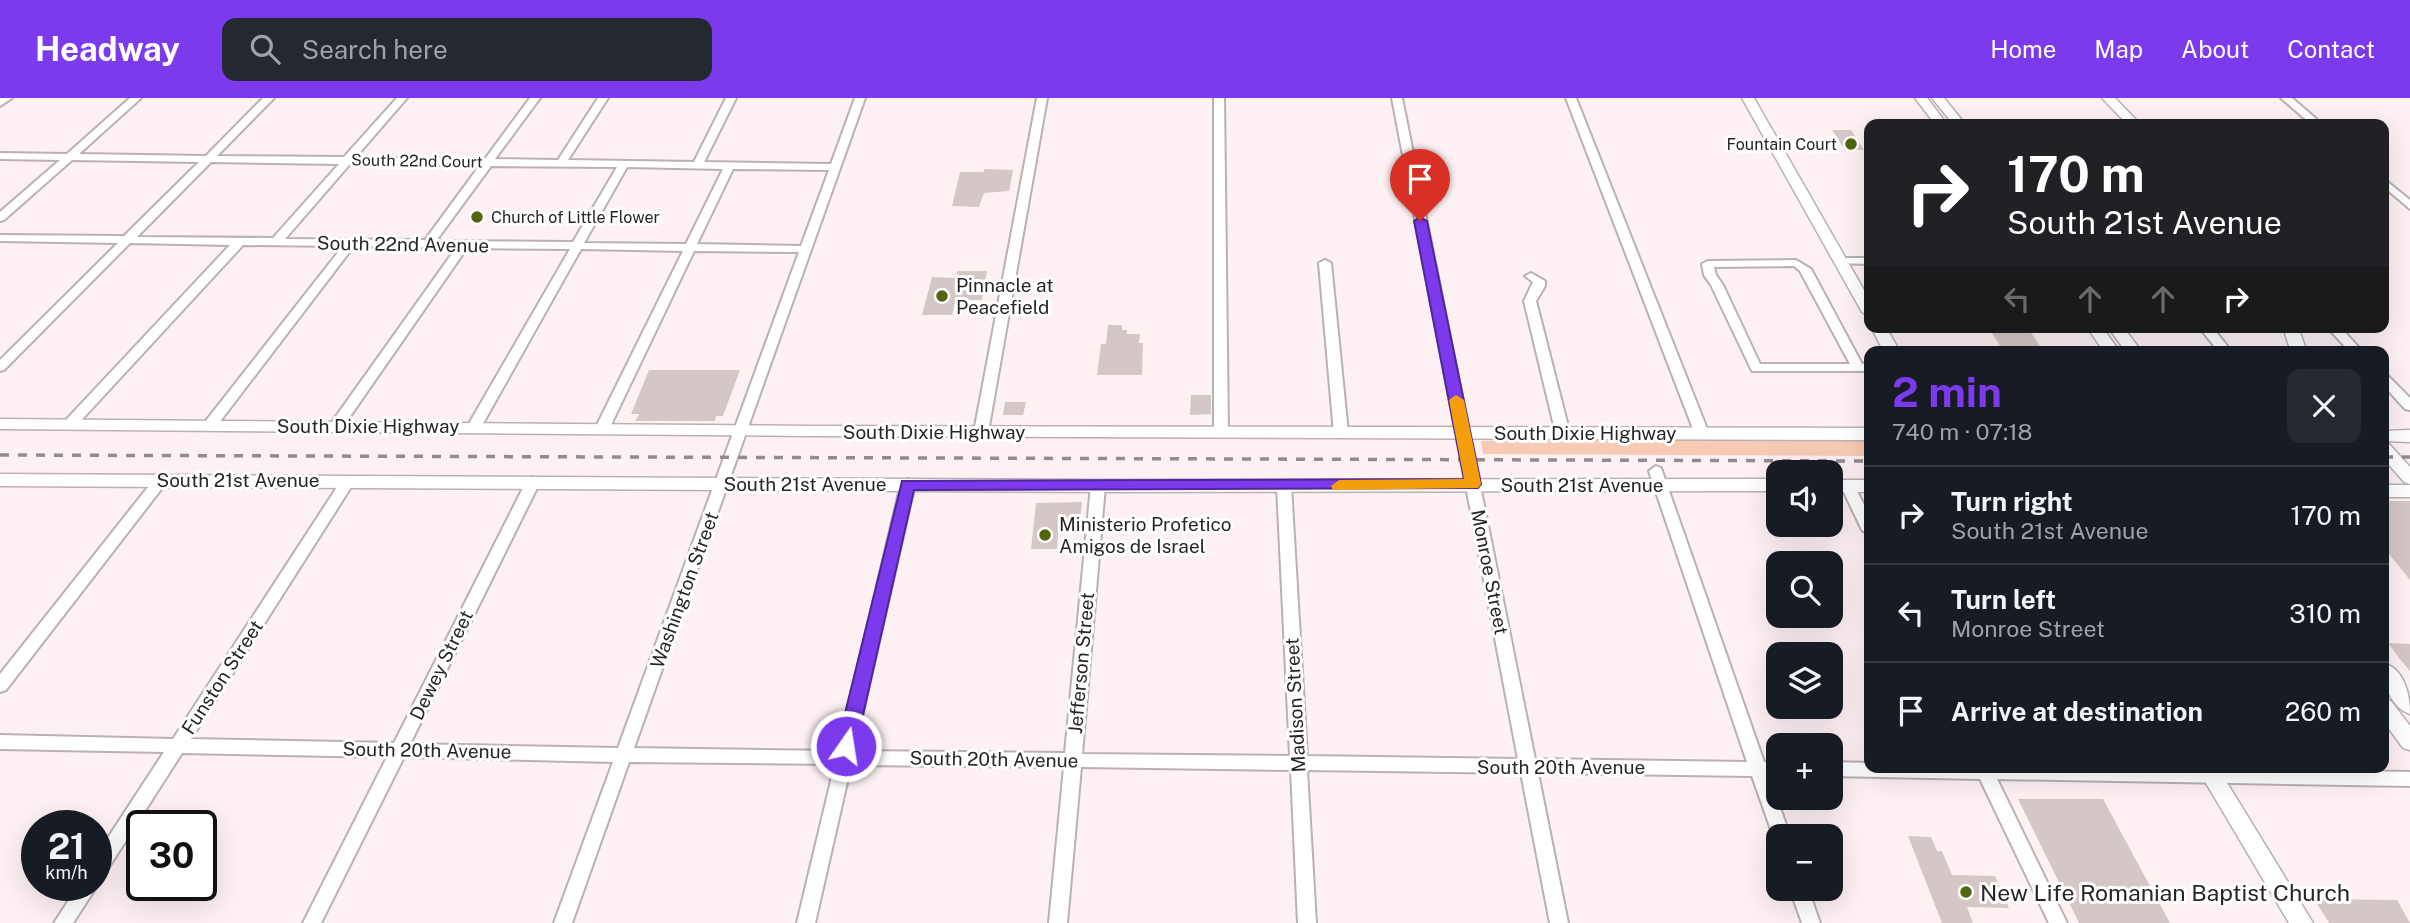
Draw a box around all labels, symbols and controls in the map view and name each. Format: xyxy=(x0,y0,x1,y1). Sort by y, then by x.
search box xyxy=(222,18,712,81)
text: Headway xyxy=(35,30,180,68)
icon: search xyxy=(246,30,284,68)
text: Search here xyxy=(302,34,448,65)
text: Home xyxy=(1990,35,2056,63)
text: Map xyxy=(2094,35,2143,63)
text: About xyxy=(2181,35,2249,63)
text: Contact xyxy=(2287,35,2375,63)
place label: Fountain Court xyxy=(1727,135,1837,154)
marker: Fountain Court xyxy=(1843,136,1859,152)
text: 170 m xyxy=(2007,145,2145,203)
icon: right xyxy=(1892,147,1983,238)
pin xyxy=(1390,149,1450,221)
street label: South 22nd Court xyxy=(351,150,483,172)
icon: arrive xyxy=(1401,160,1439,198)
text: South 21st Avenue xyxy=(2007,204,2282,241)
place label: Church of Little Flower xyxy=(491,208,660,227)
marker: Church of Little Flower xyxy=(469,209,485,225)
street label: South 22nd Avenue xyxy=(317,231,489,257)
place label: Pinnacle at Peacefield xyxy=(956,274,1054,318)
icon: left xyxy=(1998,280,2036,318)
icon: ahead xyxy=(2071,280,2109,318)
icon: ahead xyxy=(2144,280,2182,318)
icon: right xyxy=(2217,280,2255,318)
marker: Pinnacle at Peacefield xyxy=(934,288,950,304)
text: 2 min xyxy=(1892,367,2002,416)
button: close xyxy=(2287,369,2361,443)
street label: South Dixie Highway xyxy=(277,415,459,437)
text: 740 m · 07:18 xyxy=(1892,418,2032,445)
street label: South Dixie Highway xyxy=(843,421,1025,443)
street label: South Dixie Highway xyxy=(1494,422,1676,444)
map controls xyxy=(1766,460,1843,901)
button: sound xyxy=(1766,460,1843,537)
street label: South 21st Avenue xyxy=(156,469,320,491)
street label: South 21st Avenue xyxy=(723,473,887,495)
street label: South 21st Avenue xyxy=(1500,474,1664,496)
text: Turn right xyxy=(1951,486,2073,517)
icon: right xyxy=(1892,496,1930,534)
text: 170 m xyxy=(2291,500,2361,531)
street label: Monroe Street xyxy=(1467,507,1513,637)
street label: Washington Street xyxy=(645,509,723,671)
place label: Ministerio Profetico Amigos de Israel xyxy=(1059,513,1232,557)
text: South 21st Avenue xyxy=(1951,517,2149,544)
marker: Ministerio Profetico Amigos de Israel xyxy=(1037,527,1053,543)
button: search xyxy=(1766,551,1843,628)
text: Turn left xyxy=(1951,584,2056,615)
street label: Jefferson Street xyxy=(1064,591,1098,735)
icon: left xyxy=(1892,594,1930,632)
text: 310 m xyxy=(2289,598,2361,629)
street label: Dewey Street xyxy=(405,607,477,723)
text: Monroe Street xyxy=(1951,615,2105,642)
street label: Funston Street xyxy=(177,616,267,738)
street label: Madison Street xyxy=(1280,637,1310,773)
button: layers xyxy=(1766,642,1843,719)
icon: arrive xyxy=(1892,692,1930,730)
text: Arrive at destination xyxy=(1951,696,2203,727)
text: 260 m xyxy=(2285,696,2361,727)
position arrow xyxy=(809,709,883,783)
button: + xyxy=(1766,733,1843,810)
street label: South 20th Avenue xyxy=(343,738,511,762)
street label: South 20th Avenue xyxy=(910,747,1078,771)
street label: South 20th Avenue xyxy=(1477,756,1645,778)
speed limit sign: 30 xyxy=(126,810,217,901)
button: − xyxy=(1766,824,1843,901)
text: 21 xyxy=(48,826,85,867)
text: km/h xyxy=(45,862,88,883)
place label: New Life Romanian Baptist Church xyxy=(1980,879,2350,906)
marker: New Life Romanian Baptist Church xyxy=(1958,884,1974,900)

